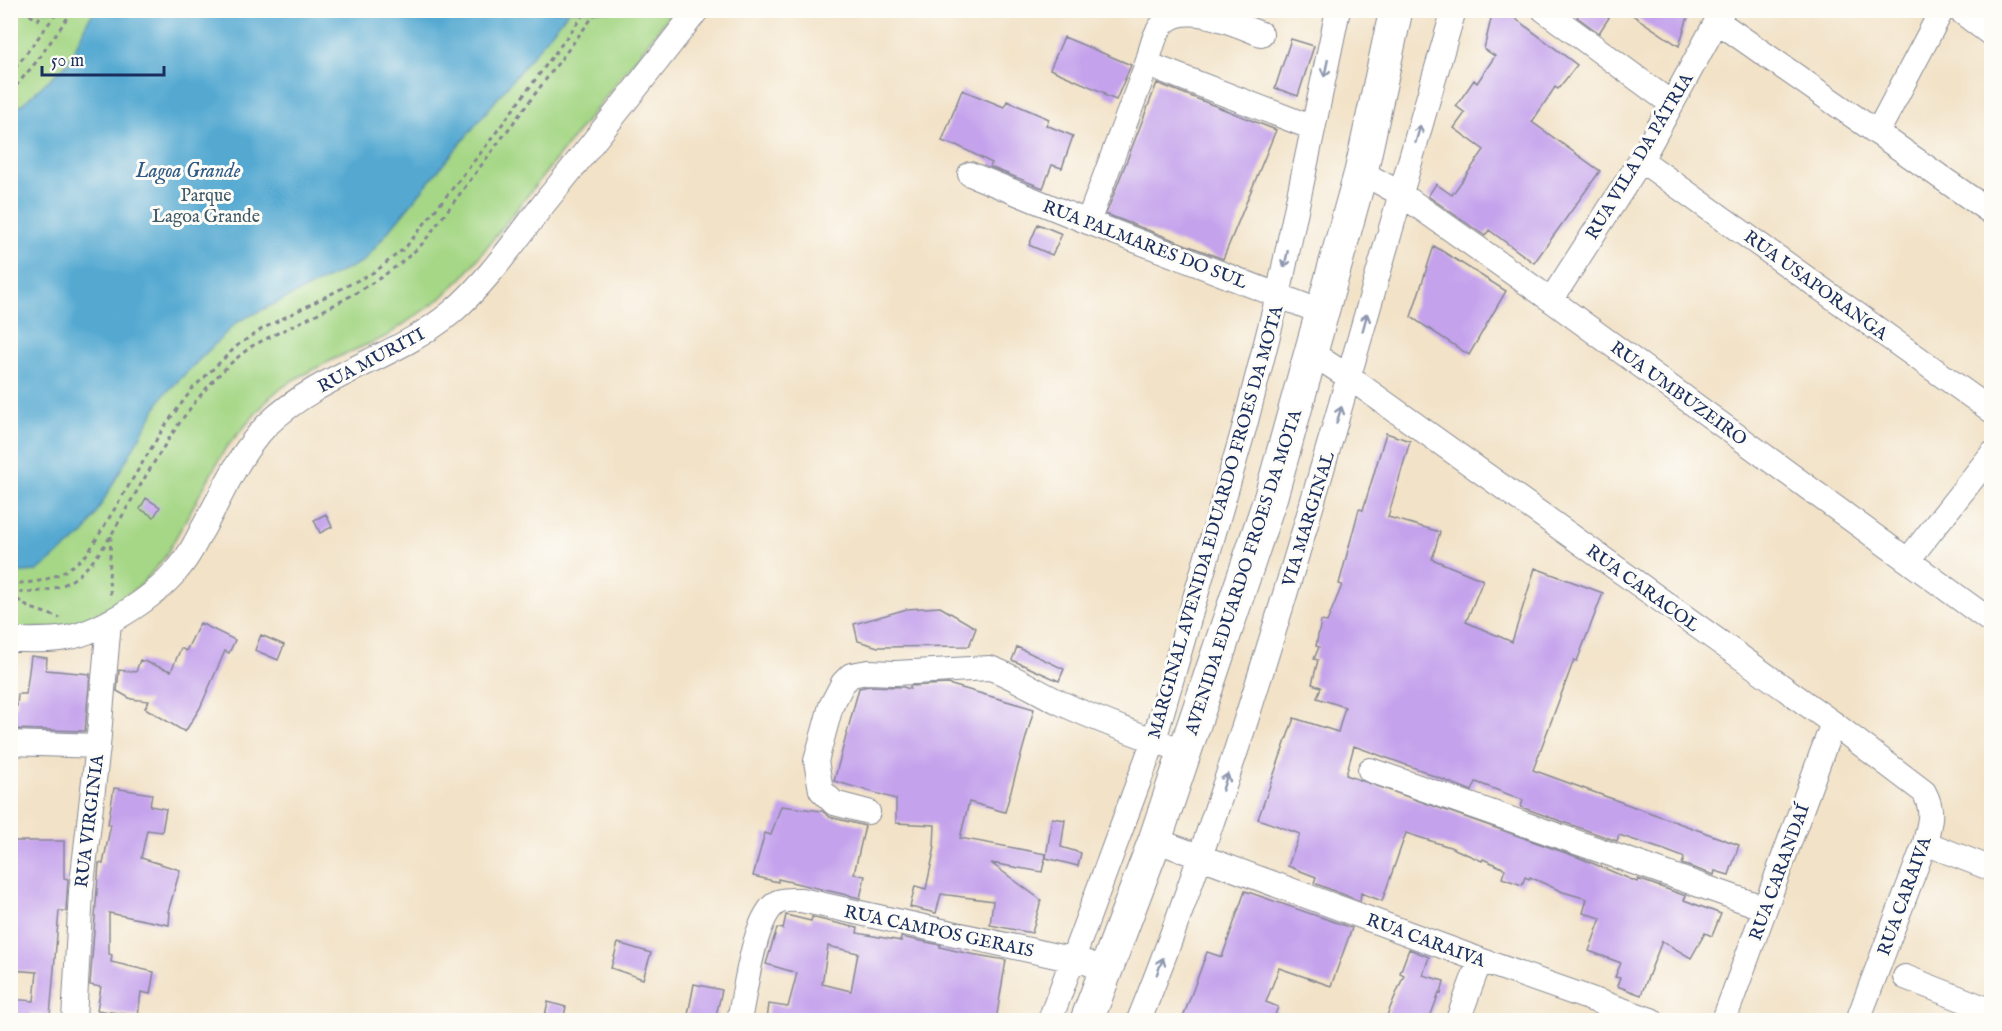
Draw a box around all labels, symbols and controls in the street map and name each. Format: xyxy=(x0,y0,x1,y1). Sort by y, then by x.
scale bar xyxy=(42,39,164,77)
text: 50 m xyxy=(51,50,84,73)
one-way arrow xyxy=(1320,57,1331,77)
street label: RUA VILA DA PÁTRIA xyxy=(1580,68,1700,244)
one-way arrow xyxy=(1413,125,1424,144)
water label: Lagoa Grande xyxy=(135,159,241,185)
park label: Parque Lagoa Grande xyxy=(152,185,260,229)
street label: RUA PALMARES DO SUL xyxy=(1039,196,1250,295)
street label: RUA USAPORANGA xyxy=(1739,226,1892,347)
one-way arrow xyxy=(1280,248,1291,268)
street label: MARGINAL AVENIDA EDUARDO FROES DA MOTA xyxy=(1143,303,1287,741)
one-way arrow xyxy=(1360,312,1372,331)
street label: RUA MURITI xyxy=(314,323,429,399)
street label: RUA UMBUZEIRO xyxy=(1605,337,1751,452)
street label: AVENIDA EDUARDO FROES DA MOTA xyxy=(1180,406,1306,738)
one-way arrow xyxy=(1334,406,1345,425)
street label: VIA MARGINAL xyxy=(1278,449,1341,591)
street label: RUA CARACOL xyxy=(1581,540,1703,638)
street label: RUA VIRGINIA xyxy=(71,753,110,889)
one-way arrow xyxy=(1221,773,1232,792)
street label: RUA CARANDAÍ xyxy=(1743,799,1816,944)
street label: RUA CARAIVA xyxy=(1873,833,1938,959)
street label: RUA CAMPOS GERAIS xyxy=(842,901,1036,964)
street label: RUA CARAIVA xyxy=(1363,909,1489,974)
one-way arrow xyxy=(1155,957,1166,976)

